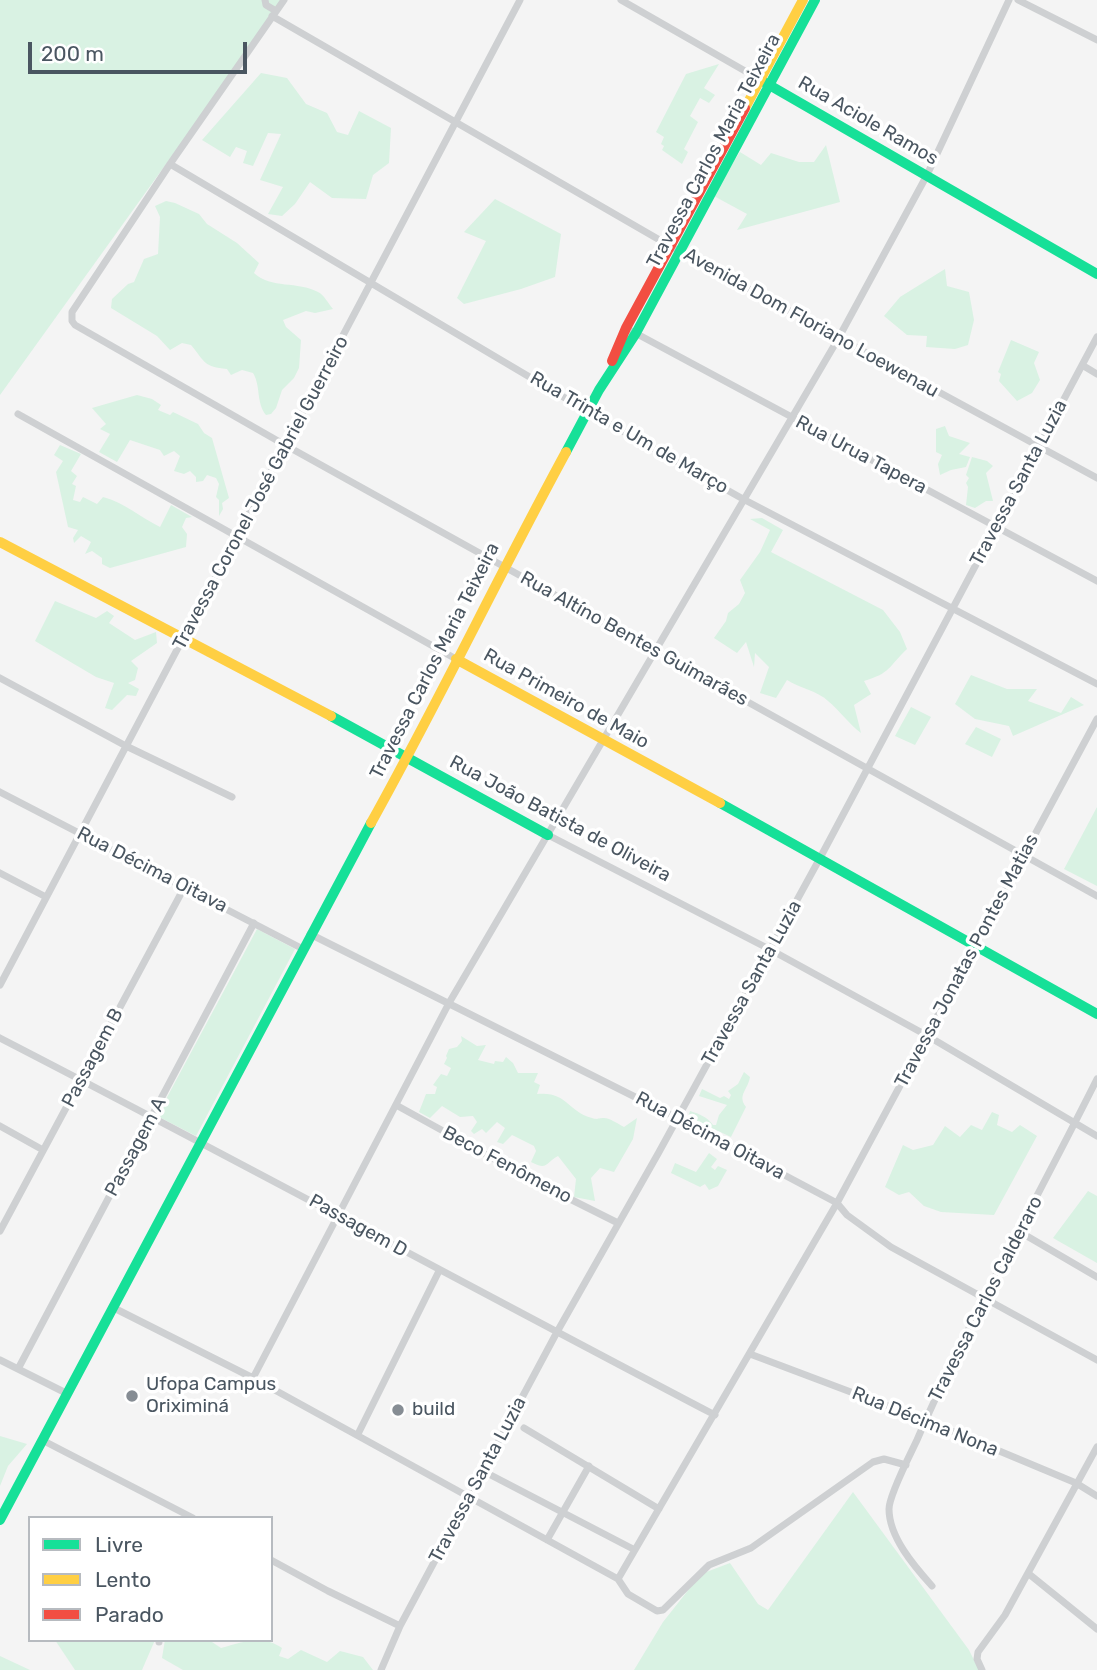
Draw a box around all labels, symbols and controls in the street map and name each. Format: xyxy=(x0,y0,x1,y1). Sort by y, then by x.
scale bar xyxy=(32,28,250,72)
street label: Travessa Carlos Maria Teixeira xyxy=(642,30,786,272)
text: 200 m xyxy=(41,41,104,66)
street label: Rua Aciole Ramos xyxy=(794,72,942,170)
street label: Avenida Dom Floriano Loewenau xyxy=(680,243,942,403)
street label: Travessa Coronel José Gabriel Guerreiro xyxy=(168,332,354,654)
street label: Rua Trinta e Um de Março xyxy=(526,367,732,499)
street label: Travessa Santa Luzia xyxy=(966,396,1072,570)
street label: Rua Urua Tapera xyxy=(791,411,931,499)
street label: Travessa Carlos Maria Teixeira xyxy=(365,539,505,783)
street label: Rua Altíno Bentes Guimarães xyxy=(516,567,752,711)
street label: Rua Primeiro de Maio xyxy=(479,644,653,754)
street label: Rua João Batista de Oliveira xyxy=(446,751,674,887)
street label: Rua Décima Oitava xyxy=(73,822,231,918)
street label: Travessa Jonatas Pontes Matias xyxy=(890,830,1044,1092)
street label: Travessa Santa Luzia xyxy=(697,897,807,1069)
street label: Passagem B xyxy=(57,1005,129,1111)
street label: Rua Décima Oitava xyxy=(631,1087,789,1185)
street label: Passagem A xyxy=(100,1094,172,1200)
street label: Beco Fenômeno xyxy=(438,1121,576,1209)
street label: Passagem D xyxy=(305,1190,411,1262)
street label: Travessa Carlos Calderaro xyxy=(924,1192,1048,1406)
place label: Ufopa Campus Oriximiná xyxy=(146,1374,276,1418)
street label: Rua Décima Nona xyxy=(848,1382,1002,1462)
marker: Ufopa Campus Oriximiná xyxy=(124,1388,140,1404)
street label: Travessa Santa Luzia xyxy=(425,1393,531,1567)
place label: build xyxy=(412,1399,455,1421)
marker: build xyxy=(390,1402,406,1418)
legend xyxy=(28,1516,273,1642)
text: Livre xyxy=(95,1532,143,1557)
text: Lento xyxy=(95,1567,151,1592)
text: Parado xyxy=(95,1602,164,1627)

